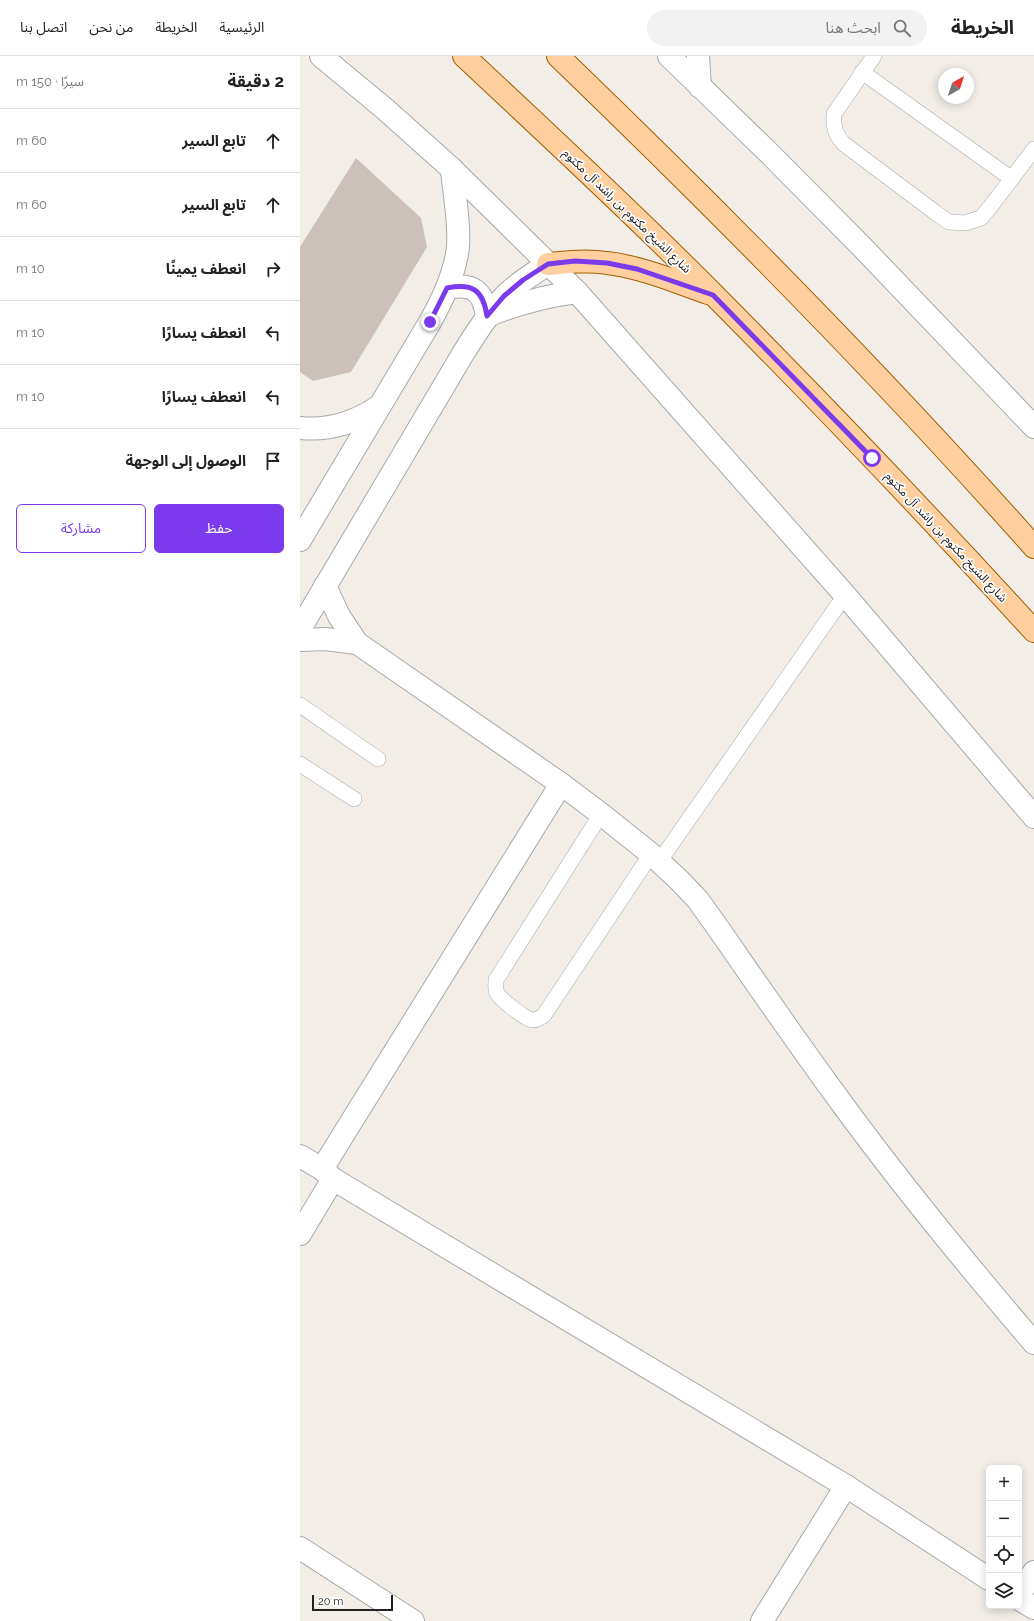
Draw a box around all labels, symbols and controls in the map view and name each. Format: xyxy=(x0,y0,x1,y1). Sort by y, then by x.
search box xyxy=(647,10,927,46)
text: الخريطة xyxy=(951,16,1014,38)
icon: search xyxy=(891,17,913,39)
text: اتصل بنا xyxy=(20,19,67,35)
text: من نحن xyxy=(89,19,133,35)
text: الخريطة xyxy=(155,19,197,35)
text: الرئيسية xyxy=(219,19,264,35)
text: ابحث هنا xyxy=(825,19,881,37)
north arrow xyxy=(938,68,974,104)
text: 2 دقيقة xyxy=(228,71,284,91)
text: سيرًا · 150 m xyxy=(16,74,84,89)
icon: ahead xyxy=(262,130,284,152)
text: تابع السير xyxy=(182,132,246,150)
text: 60 m xyxy=(16,133,47,148)
street label: شارع الشيخ مكتوم بن راشد آل مكتوم xyxy=(559,146,694,277)
icon: ahead xyxy=(262,194,284,216)
text: تابع السير xyxy=(182,196,246,214)
text: 60 m xyxy=(16,197,47,212)
icon: right xyxy=(262,258,284,280)
text: انعطف يمينًا xyxy=(166,260,246,278)
text: 10 m xyxy=(16,261,45,276)
route end xyxy=(421,313,439,331)
icon: left xyxy=(262,322,284,344)
text: انعطف يسارًا xyxy=(162,324,246,342)
text: 10 m xyxy=(16,325,45,340)
icon: left xyxy=(262,386,284,408)
text: انعطف يسارًا xyxy=(162,388,246,406)
text: 10 m xyxy=(16,389,45,404)
route start xyxy=(863,449,881,467)
icon: arrive xyxy=(262,450,284,472)
text: الوصول إلى الوجهة xyxy=(126,452,246,470)
street label: شارع الشيخ مكتوم بن راشد آل مكتوم xyxy=(880,469,1010,606)
button: مشاركة xyxy=(16,504,146,553)
button: حفظ xyxy=(154,504,284,553)
map controls xyxy=(986,1465,1022,1609)
button: + xyxy=(986,1465,1022,1501)
button: − xyxy=(986,1501,1022,1537)
button: locate xyxy=(986,1537,1022,1573)
button: layers xyxy=(986,1573,1022,1609)
scale bar xyxy=(312,1593,393,1612)
text: 20 m xyxy=(318,1595,343,1608)

